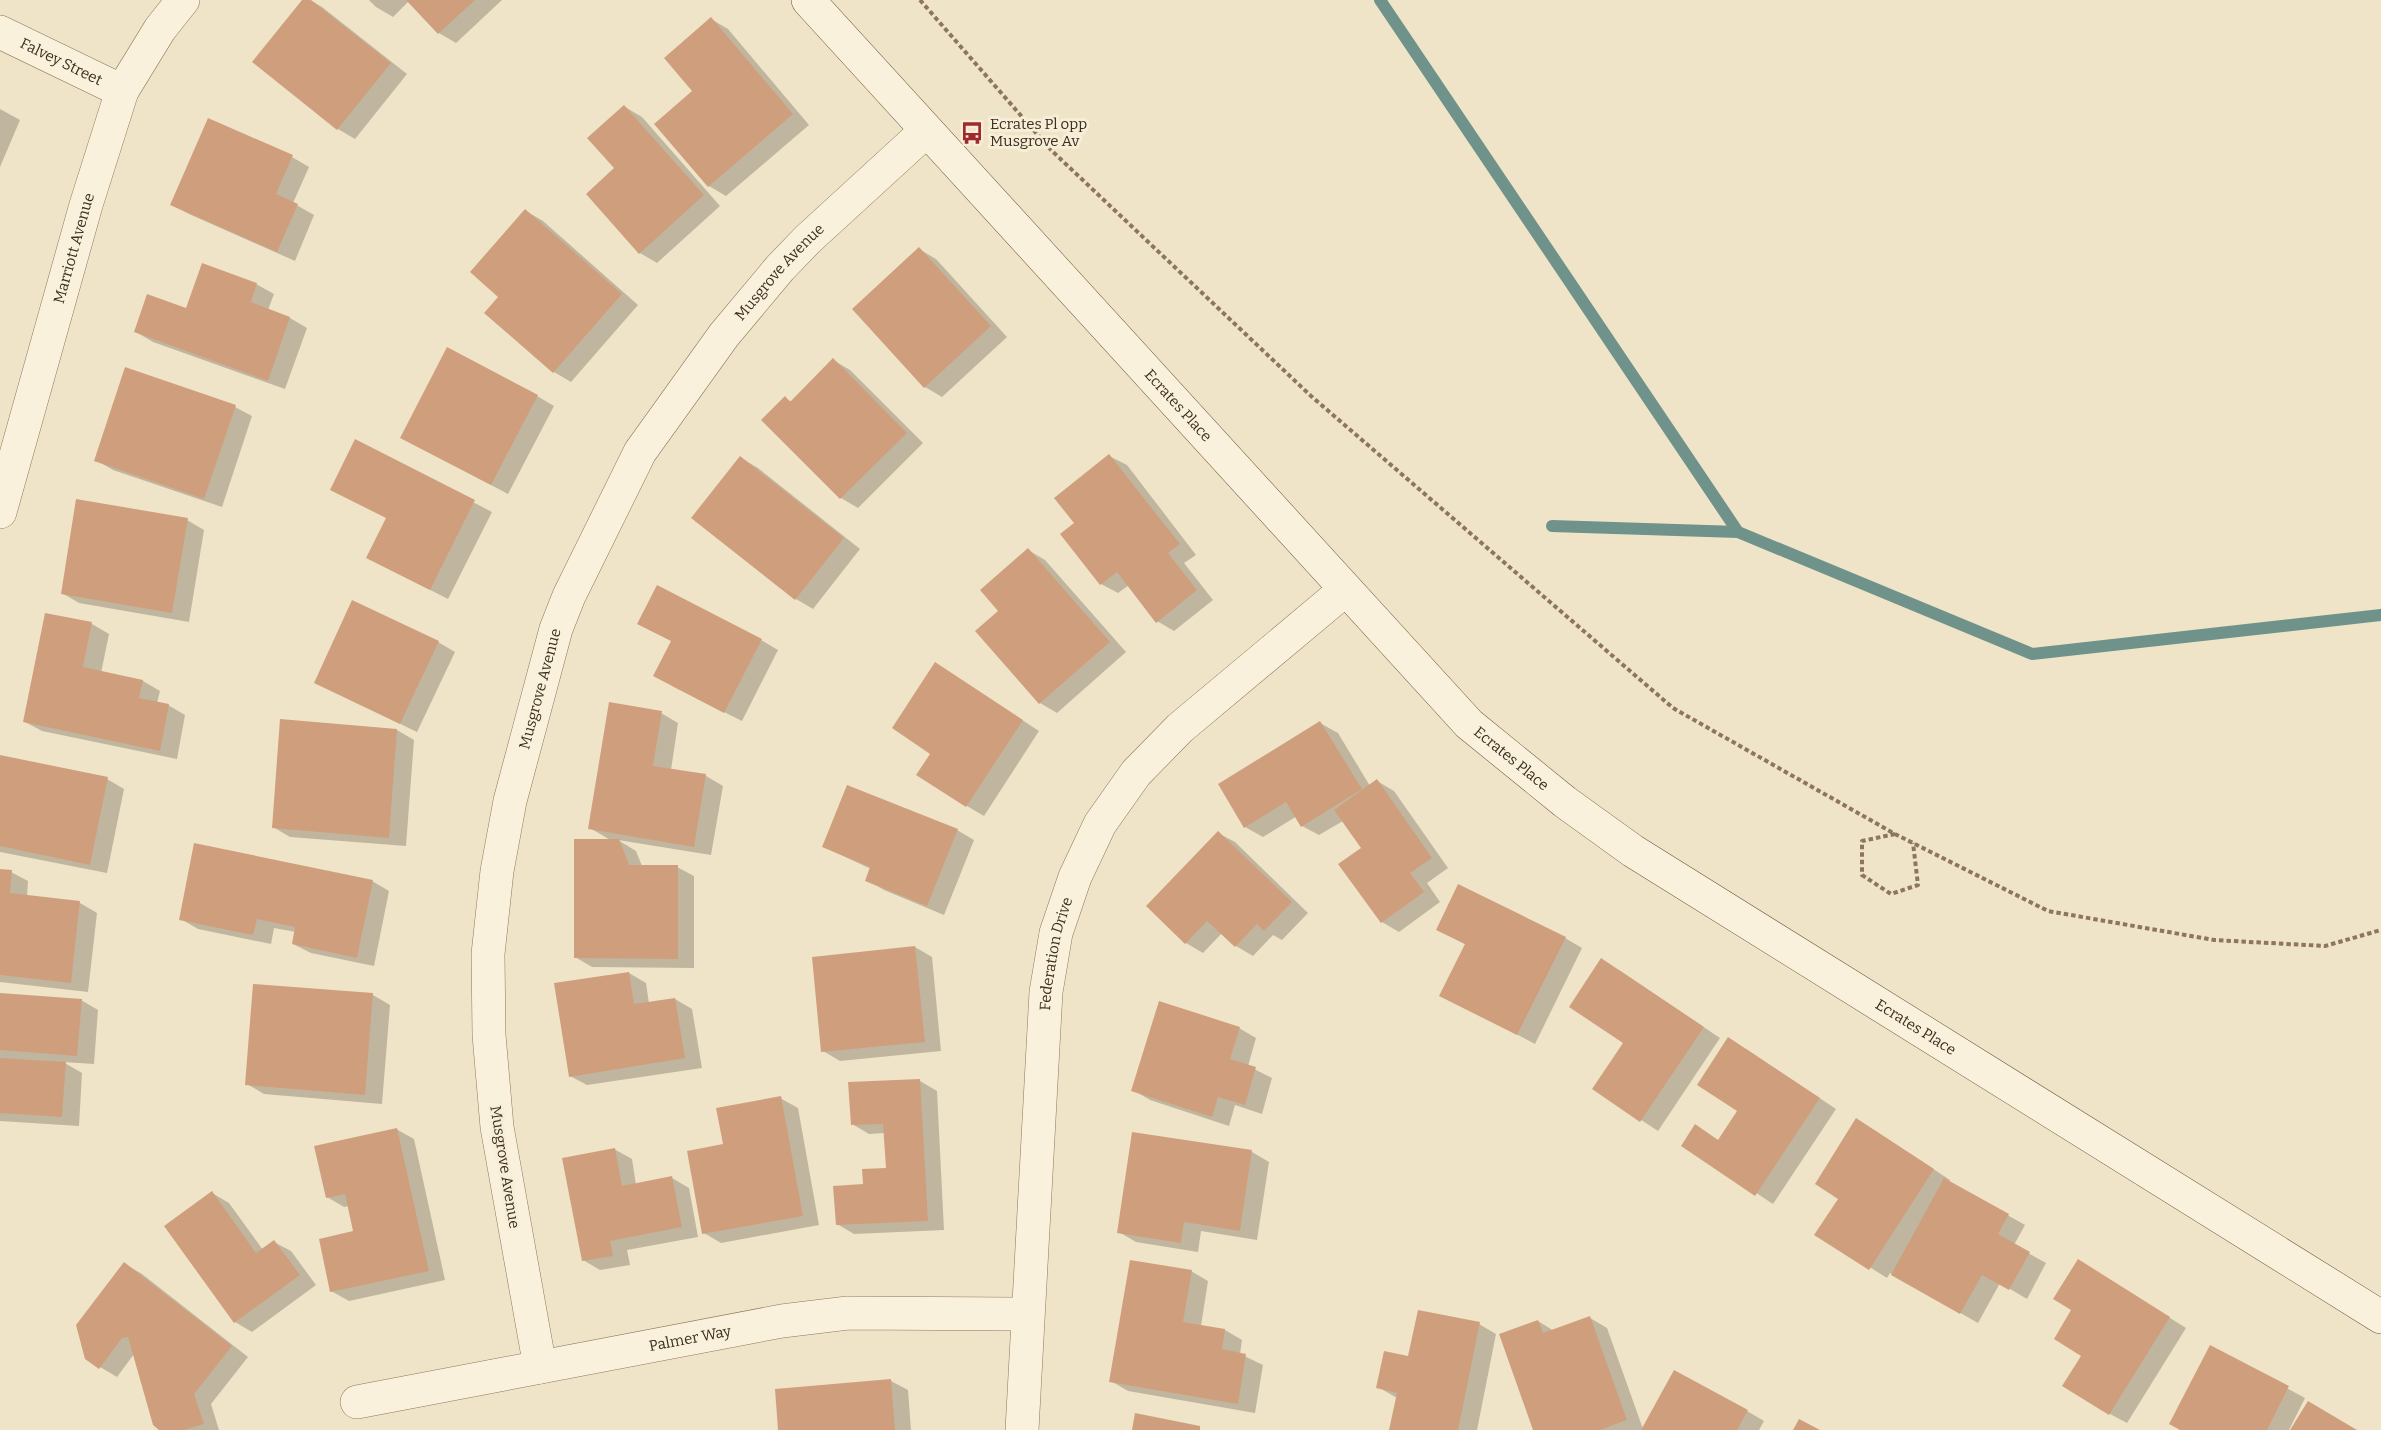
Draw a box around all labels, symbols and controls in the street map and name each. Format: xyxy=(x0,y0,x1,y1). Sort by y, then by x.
street label: Falvey Street xyxy=(17,34,106,89)
place label: Ecrates Pl opp Musgrove Av xyxy=(990,115,1087,150)
bus stop icon: Ecrates Pl opp Musgrove Av xyxy=(959,120,985,146)
street label: Marriott Avenue xyxy=(50,191,98,305)
street label: Musgrove Avenue xyxy=(731,220,828,324)
street label: Ecrates Place xyxy=(1141,366,1216,445)
street label: Musgrove Avenue xyxy=(515,626,565,751)
street label: Ecrates Place xyxy=(1470,723,1553,794)
street label: Federation Drive xyxy=(1036,895,1077,1011)
street label: Ecrates Place xyxy=(1872,995,1959,1059)
street label: Musgrove Avenue xyxy=(486,1104,524,1230)
street label: Palmer Way xyxy=(647,1322,733,1355)

